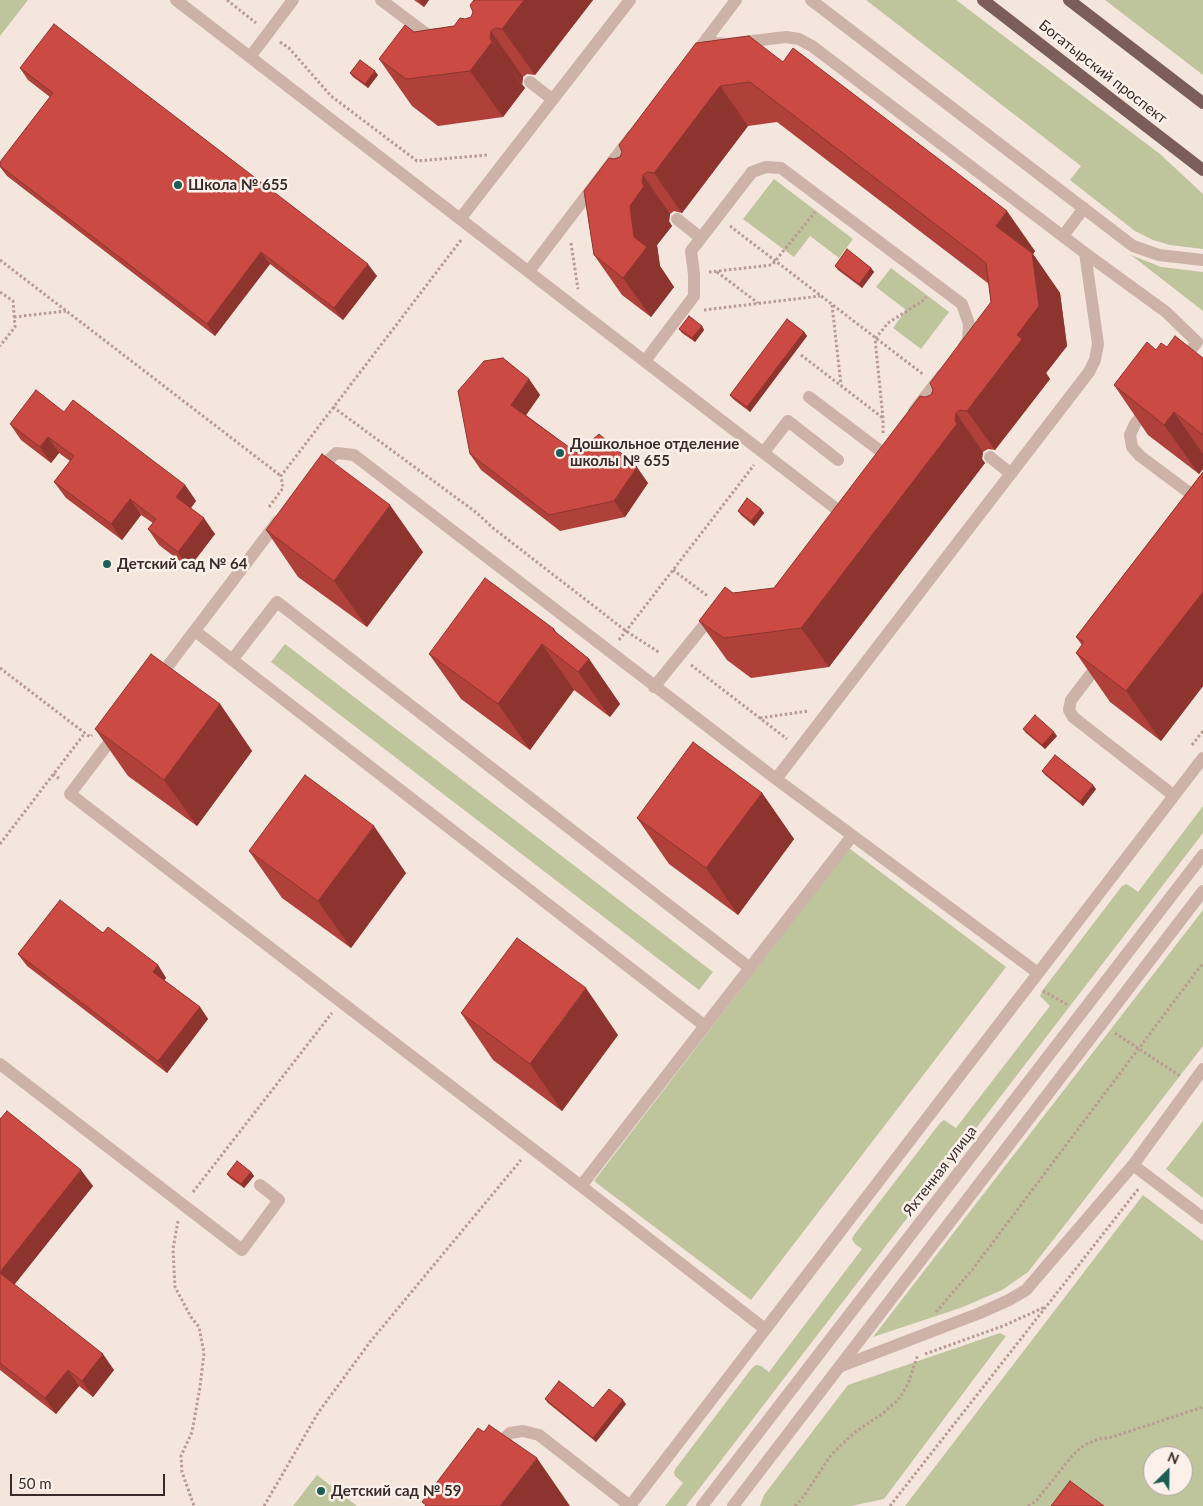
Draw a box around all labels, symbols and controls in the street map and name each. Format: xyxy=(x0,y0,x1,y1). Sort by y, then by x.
street label: Богатырский проспект xyxy=(1035,16,1171,128)
place label: Школа № 655 xyxy=(188,176,288,194)
marker: Школа № 655 xyxy=(172,179,184,191)
place label: Дошкольное отделение школы № 655 xyxy=(570,435,739,470)
marker: Дошкольное отделение школы № 655 xyxy=(554,447,566,459)
place label: Детский сад № 64 xyxy=(117,555,247,573)
marker: Детский сад № 64 xyxy=(101,558,113,570)
street label: Яхтенная улица xyxy=(899,1122,981,1220)
north arrow xyxy=(1143,1446,1193,1496)
text: N xyxy=(1165,1448,1182,1468)
scale bar xyxy=(12,1464,168,1496)
text: 50 m xyxy=(18,1474,52,1492)
place label: Детский сад № 59 xyxy=(331,1482,461,1500)
marker: Детский сад № 59 xyxy=(315,1485,327,1497)

